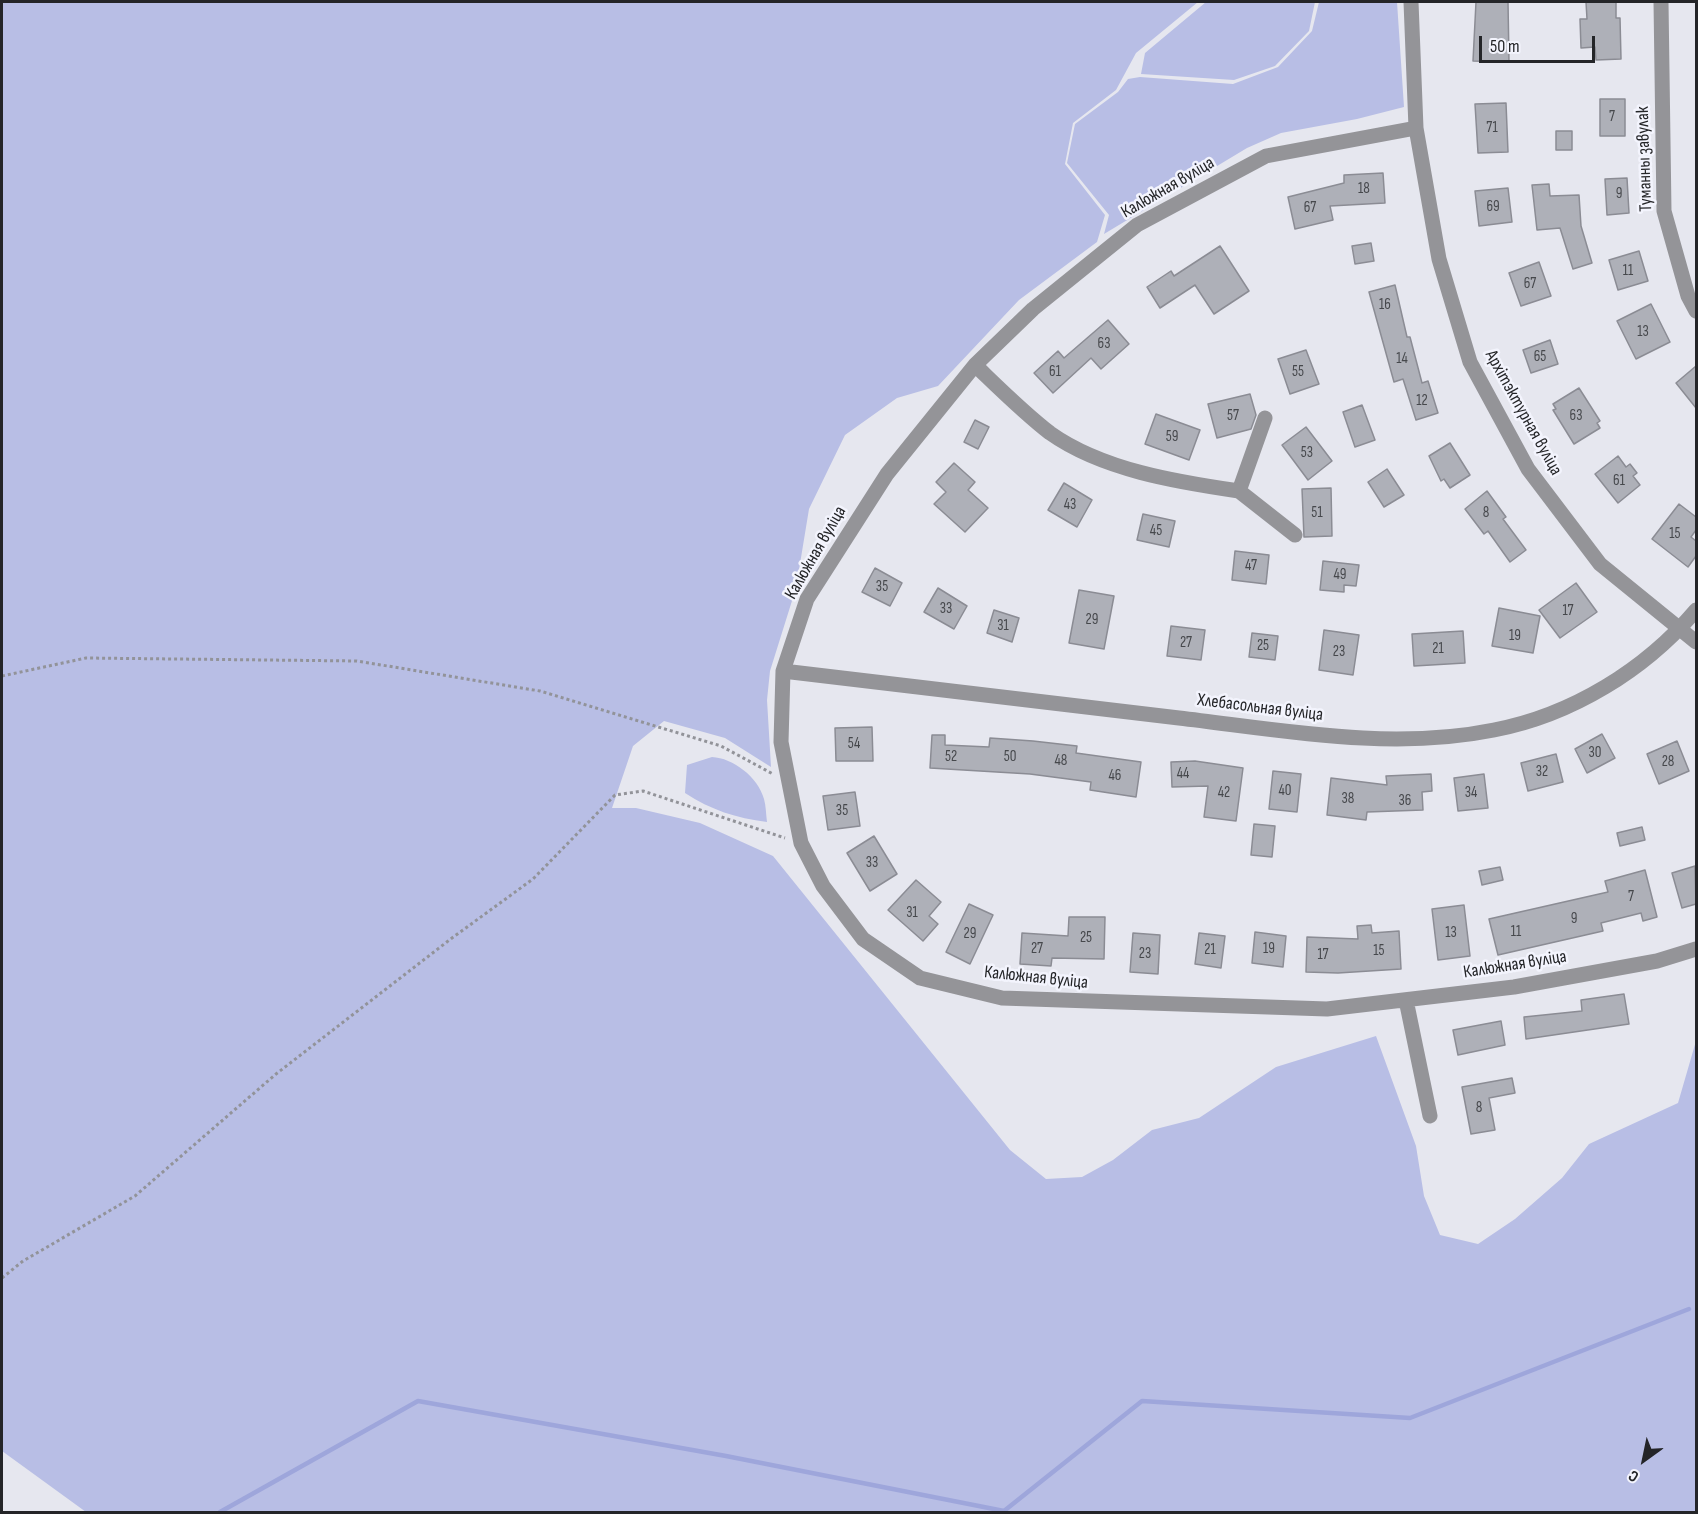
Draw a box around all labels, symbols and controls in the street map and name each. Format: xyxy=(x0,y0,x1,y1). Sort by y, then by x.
scale bar xyxy=(1482,24,1598,62)
text: 50 m xyxy=(1490,36,1520,57)
street label: Туманны завулак xyxy=(1632,106,1658,212)
house number: 7 xyxy=(1609,108,1615,126)
house number: 71 xyxy=(1486,119,1498,137)
street label: Калюжная вуліца xyxy=(1118,153,1218,223)
house number: 18 xyxy=(1358,180,1370,198)
house number: 9 xyxy=(1616,185,1622,203)
house number: 69 xyxy=(1486,198,1500,216)
house number: 67 xyxy=(1304,199,1316,217)
house number: 11 xyxy=(1623,262,1633,280)
house number: 67 xyxy=(1524,275,1536,293)
house number: 16 xyxy=(1379,296,1391,314)
house number: 13 xyxy=(1637,323,1649,341)
house number: 63 xyxy=(1098,335,1110,353)
street label: Архітэктурная вуліца xyxy=(1480,347,1566,479)
house number: 65 xyxy=(1534,348,1546,366)
house number: 14 xyxy=(1396,350,1408,368)
house number: 61 xyxy=(1049,363,1061,381)
house number: 55 xyxy=(1292,363,1304,381)
house number: 12 xyxy=(1416,392,1428,410)
house number: 57 xyxy=(1227,407,1239,425)
house number: 63 xyxy=(1570,407,1582,425)
house number: 59 xyxy=(1166,428,1178,446)
house number: 53 xyxy=(1301,444,1313,462)
house number: 61 xyxy=(1613,472,1625,490)
house number: 43 xyxy=(1064,496,1076,514)
street label: Калюжная вуліца xyxy=(781,503,851,603)
house number: 51 xyxy=(1311,504,1323,522)
house number: 8 xyxy=(1483,504,1489,522)
house number: 45 xyxy=(1150,522,1162,540)
house number: 15 xyxy=(1669,525,1681,543)
house number: 47 xyxy=(1245,557,1257,575)
house number: 49 xyxy=(1334,566,1346,584)
house number: 35 xyxy=(876,578,888,596)
house number: 33 xyxy=(940,600,952,618)
house number: 17 xyxy=(1562,602,1574,620)
house number: 29 xyxy=(1086,611,1098,629)
house number: 31 xyxy=(997,617,1009,635)
house number: 19 xyxy=(1509,627,1521,645)
house number: 27 xyxy=(1180,634,1192,652)
house number: 25 xyxy=(1257,637,1269,655)
house number: 21 xyxy=(1432,640,1444,658)
house number: 23 xyxy=(1333,643,1345,661)
street label: Хлебасольная вуліца xyxy=(1196,690,1324,726)
house number: 54 xyxy=(848,735,860,753)
house number: 30 xyxy=(1589,744,1601,762)
house number: 52 xyxy=(945,748,957,766)
house number: 50 xyxy=(1004,748,1016,766)
house number: 48 xyxy=(1055,752,1067,770)
house number: 28 xyxy=(1662,753,1674,771)
house number: 32 xyxy=(1536,763,1548,781)
house number: 44 xyxy=(1177,765,1189,783)
house number: 46 xyxy=(1109,767,1121,785)
house number: 40 xyxy=(1279,782,1291,800)
house number: 42 xyxy=(1218,784,1230,802)
house number: 34 xyxy=(1465,784,1477,802)
house number: 38 xyxy=(1342,790,1354,808)
house number: 36 xyxy=(1399,792,1411,810)
house number: 35 xyxy=(836,802,848,820)
house number: 33 xyxy=(866,854,878,872)
house number: 7 xyxy=(1628,888,1634,906)
house number: 31 xyxy=(906,904,918,922)
house number: 9 xyxy=(1571,910,1577,928)
house number: 11 xyxy=(1511,923,1521,941)
house number: 13 xyxy=(1445,924,1457,942)
house number: 29 xyxy=(964,925,976,943)
house number: 25 xyxy=(1080,929,1092,947)
house number: 27 xyxy=(1031,940,1043,958)
house number: 19 xyxy=(1263,940,1275,958)
house number: 21 xyxy=(1204,941,1216,959)
house number: 15 xyxy=(1373,942,1385,960)
house number: 23 xyxy=(1139,945,1151,963)
house number: 17 xyxy=(1317,946,1329,964)
street label: Калюжная вуліца xyxy=(1462,946,1568,984)
street label: Калюжная вуліца xyxy=(983,962,1089,994)
house number: 8 xyxy=(1476,1099,1482,1117)
north arrow xyxy=(1614,1430,1674,1490)
text: С xyxy=(1625,1465,1643,1486)

